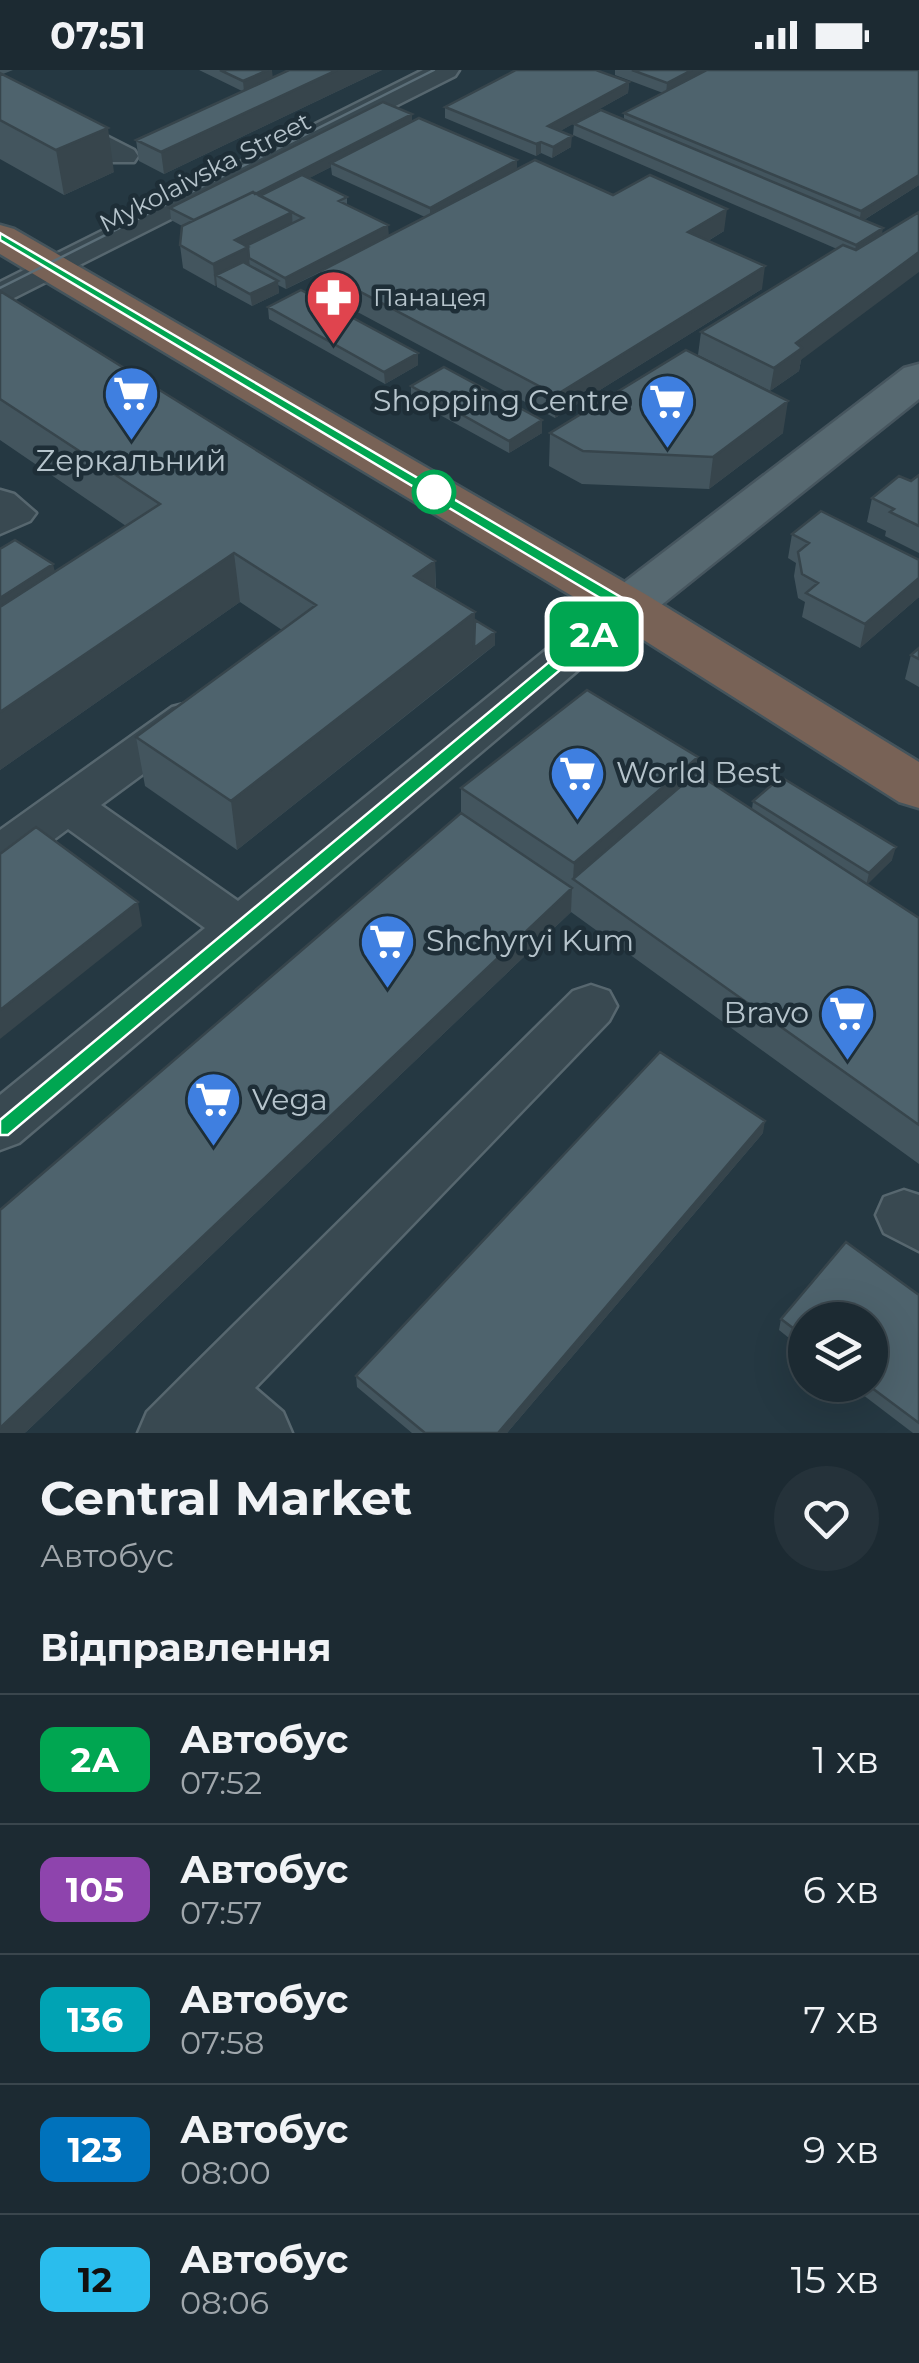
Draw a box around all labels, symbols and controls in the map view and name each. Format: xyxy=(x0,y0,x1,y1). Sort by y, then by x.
text: 07:51 xyxy=(50,12,146,59)
street label: Mykolaivska Street xyxy=(94,106,316,238)
pharmacy icon: Панацея xyxy=(304,267,364,346)
place label: Панацея xyxy=(373,282,487,312)
supermarket icon: Zеркальний xyxy=(101,363,161,442)
supermarket icon: Shopping Centre xyxy=(638,371,698,450)
place label: Shopping Centre xyxy=(373,382,629,419)
place label: Zеркальний xyxy=(36,442,226,479)
unlabelled marker xyxy=(413,471,455,513)
line badge: 2А xyxy=(549,602,639,666)
text: 2А xyxy=(570,613,618,656)
supermarket icon: World Best xyxy=(547,743,607,822)
place label: World Best xyxy=(616,754,782,791)
supermarket icon: Shchyryi Kum xyxy=(357,911,417,990)
place label: Shchyryi Kum xyxy=(426,922,634,959)
supermarket icon: Bravo xyxy=(818,983,878,1062)
place label: Bravo xyxy=(724,994,809,1031)
supermarket icon: Vega xyxy=(183,1070,243,1149)
place label: Vega xyxy=(252,1081,328,1118)
map controls xyxy=(788,1302,888,1402)
button: layers xyxy=(788,1302,888,1402)
button: heart xyxy=(774,1466,879,1571)
text: Central Market xyxy=(40,1469,412,1527)
text: Автобус xyxy=(40,1536,174,1575)
text: Відправлення xyxy=(40,1624,332,1671)
text: Автобус xyxy=(180,1716,349,1763)
text: 1 хв xyxy=(812,1736,879,1783)
text: 2А xyxy=(71,1738,119,1781)
text: 07:52 xyxy=(180,1763,262,1802)
text: Автобус xyxy=(180,1846,349,1893)
text: 6 хв xyxy=(803,1866,879,1913)
text: 105 xyxy=(66,1868,124,1911)
text: 07:57 xyxy=(180,1893,262,1932)
text: Автобус xyxy=(180,1976,349,2023)
text: 7 хв xyxy=(804,1996,879,2043)
text: 136 xyxy=(67,1998,123,2041)
text: 07:58 xyxy=(180,2023,264,2062)
text: Автобус xyxy=(180,2106,349,2153)
text: 9 хв xyxy=(803,2126,879,2173)
text: 123 xyxy=(67,2128,123,2171)
text: 08:00 xyxy=(180,2153,271,2192)
text: Автобус xyxy=(180,2236,349,2283)
text: 15 хв xyxy=(791,2256,879,2303)
text: 12 xyxy=(78,2258,112,2301)
text: 08:06 xyxy=(180,2283,269,2322)

